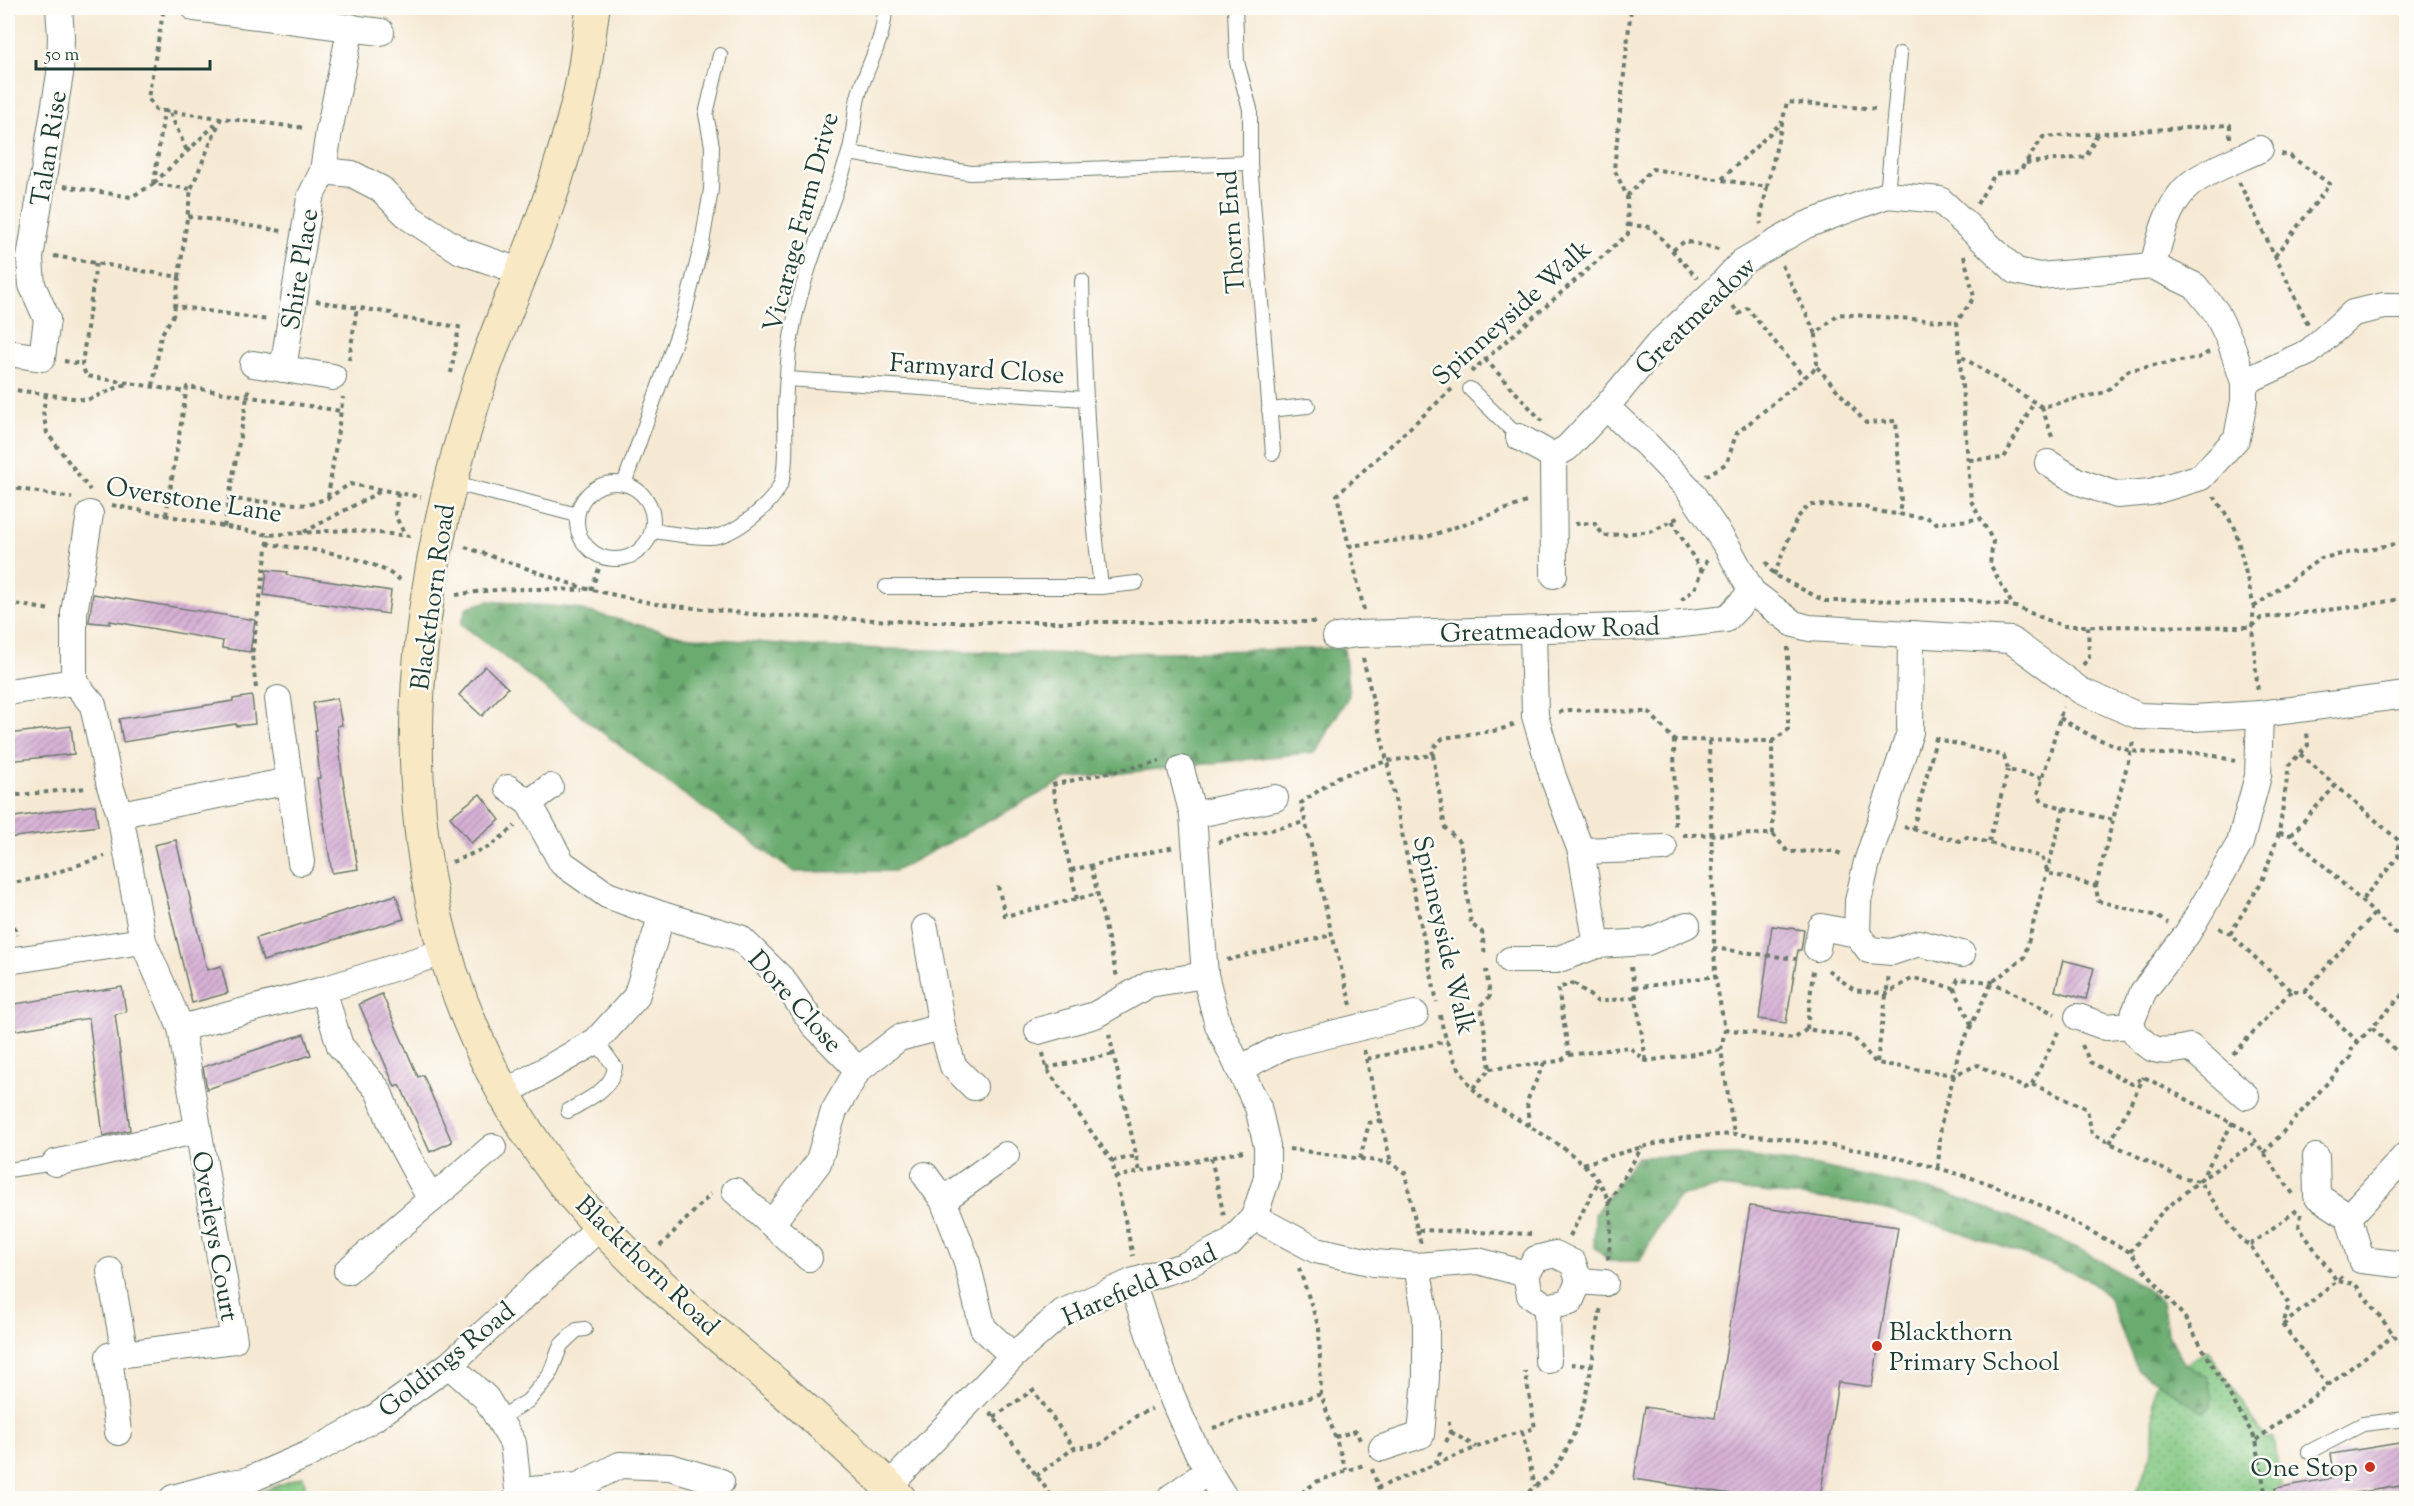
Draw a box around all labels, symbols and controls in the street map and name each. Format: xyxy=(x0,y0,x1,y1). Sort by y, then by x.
scale bar xyxy=(36,33,210,71)
text: 50 m xyxy=(44,43,80,69)
street label: Talan Rise xyxy=(23,88,78,209)
street label: Vicarage Farm Drive xyxy=(755,108,850,337)
street label: Thorn End xyxy=(1211,169,1256,295)
street label: Shire Place xyxy=(274,206,329,333)
street label: Spinneyside Walk xyxy=(1425,232,1600,396)
street label: Greatmeadow xyxy=(1628,249,1766,384)
street label: Farmyard Close xyxy=(888,346,1066,395)
street label: Overstone Lane xyxy=(103,469,284,534)
street label: Blackthorn Road xyxy=(403,501,466,693)
street label: Greatmeadow Road xyxy=(1439,609,1661,654)
street label: Spinneyside Walk xyxy=(1402,832,1483,1039)
street label: Dore Close xyxy=(738,943,850,1062)
street label: Overleys Court xyxy=(180,1148,247,1325)
street label: Blackthorn Road xyxy=(566,1188,727,1346)
street label: Harefield Road xyxy=(1057,1236,1224,1337)
street label: Goldings Road xyxy=(371,1294,524,1428)
place label: Blackthorn Primary School xyxy=(1889,1315,2059,1382)
marker: Blackthorn Primary School xyxy=(1870,1339,1884,1353)
place label: One Stop xyxy=(2250,1451,2358,1488)
marker: One Stop xyxy=(2363,1460,2377,1474)

